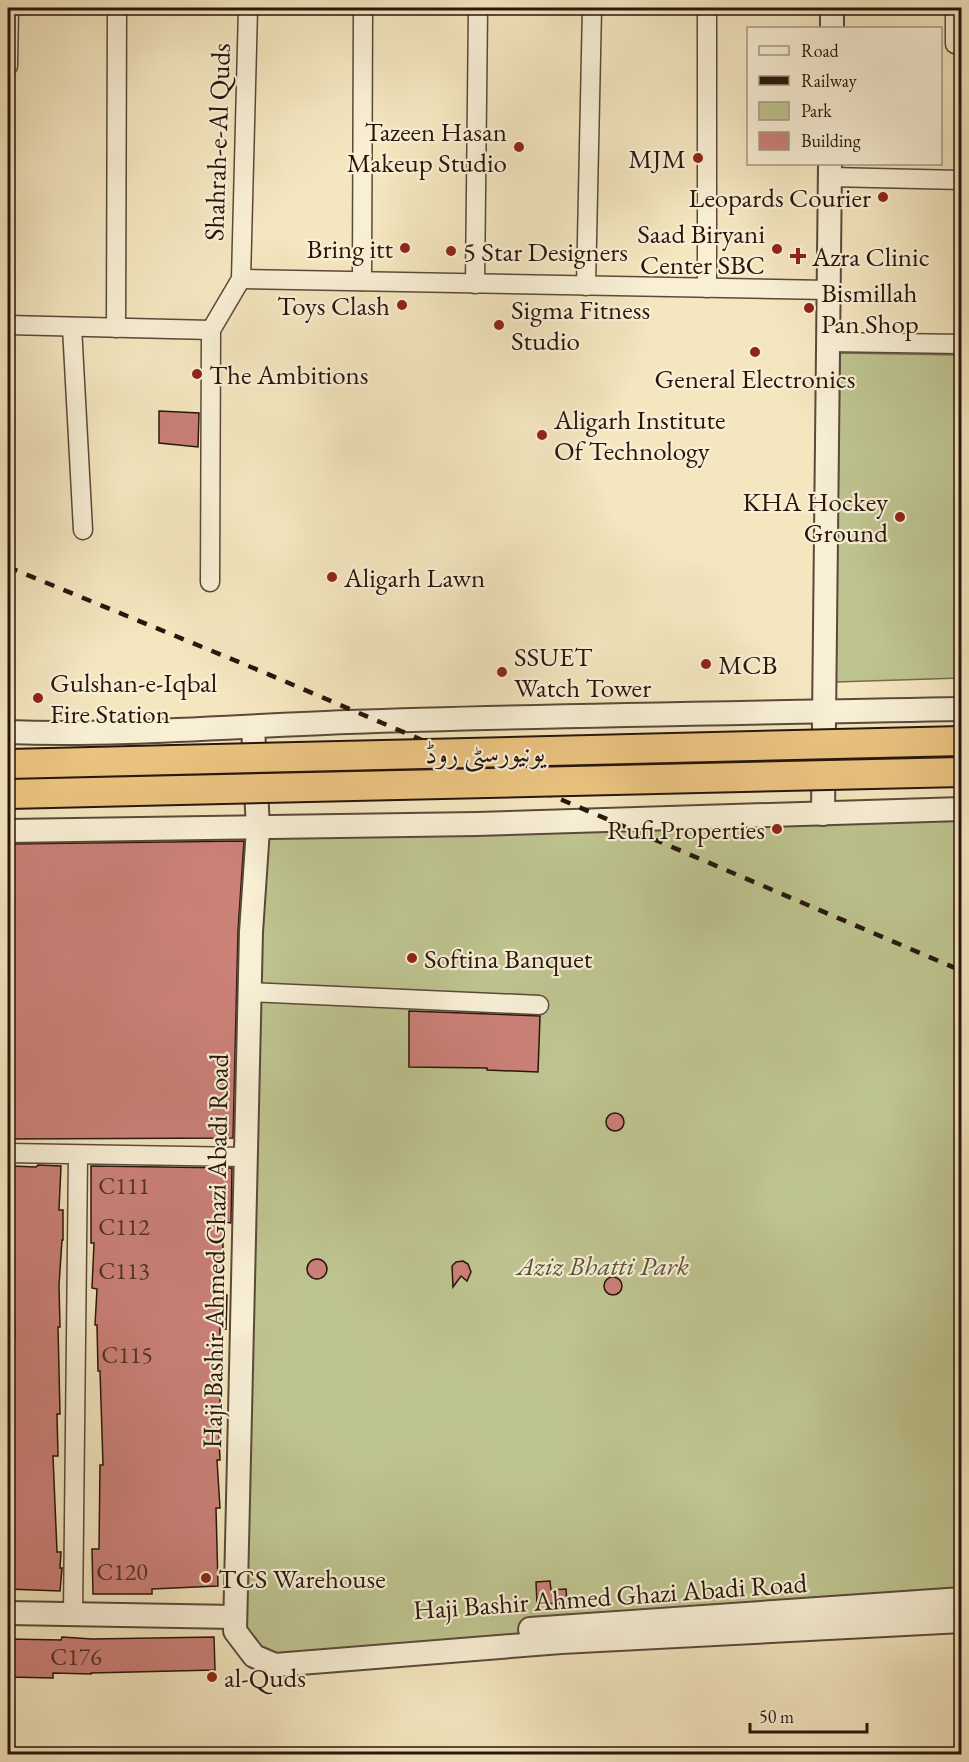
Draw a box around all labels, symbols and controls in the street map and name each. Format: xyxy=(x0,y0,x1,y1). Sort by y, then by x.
legend xyxy=(747,27,942,165)
text: Road xyxy=(801,39,840,62)
street label: Shahrah-e-Al Quds xyxy=(196,42,238,242)
text: Railway xyxy=(801,69,857,92)
text: Park xyxy=(801,99,832,122)
place label: Tazeen Hasan Makeup Studio xyxy=(347,114,507,180)
text: Building xyxy=(801,129,861,152)
marker: Tazeen Hasan Makeup Studio xyxy=(512,140,526,154)
place label: MJM xyxy=(628,141,686,176)
marker: MJM xyxy=(691,151,705,165)
place label: Leopards Courier xyxy=(689,180,871,215)
marker: Leopards Courier xyxy=(876,190,890,204)
place label: Saad Biryani Center SBC xyxy=(637,216,765,282)
place label: Bring itt xyxy=(307,231,394,266)
place label: 5 Star Designers xyxy=(463,234,628,269)
place label: Azra Clinic xyxy=(811,239,930,274)
marker: Bring itt xyxy=(398,241,412,255)
marker: Saad Biryani Center SBC xyxy=(770,242,784,256)
marker: 5 Star Designers xyxy=(444,244,458,258)
marker: Azra Clinic xyxy=(789,247,807,265)
place label: Bismillah Pan Shop xyxy=(821,275,919,341)
place label: Toys Clash xyxy=(277,288,390,323)
place label: Sigma Fitness Studio xyxy=(511,292,650,358)
marker: Toys Clash xyxy=(395,298,409,312)
marker: Bismillah Pan Shop xyxy=(802,301,816,315)
marker: Sigma Fitness Studio xyxy=(492,318,506,332)
marker: General Electronics xyxy=(748,345,762,359)
place label: The Ambitions xyxy=(209,357,369,392)
place label: General Electronics xyxy=(654,361,856,396)
marker: The Ambitions xyxy=(190,367,204,381)
place label: Aligarh Institute Of Technology xyxy=(553,402,726,468)
marker: Aligarh Institute Of Technology xyxy=(535,428,549,442)
place label: KHA Hockey Ground xyxy=(742,484,888,550)
marker: KHA Hockey Ground xyxy=(893,510,907,524)
place label: Aligarh Lawn xyxy=(343,560,485,595)
marker: Aligarh Lawn xyxy=(325,570,339,584)
place label: SSUET Watch Tower xyxy=(514,639,651,705)
place label: MCB xyxy=(718,647,777,682)
marker: MCB xyxy=(699,657,713,671)
place label: Gulshan-e-Iqbal Fire Station xyxy=(50,665,217,731)
marker: SSUET Watch Tower xyxy=(495,665,509,679)
marker: Gulshan-e-Iqbal Fire Station xyxy=(31,691,45,705)
street label: یونیورسٹی روڈ xyxy=(424,734,547,774)
place label: Rufi Properties xyxy=(607,812,765,847)
marker: Rufi Properties xyxy=(770,822,784,836)
place label: Softina Banquet xyxy=(424,941,593,976)
marker: Softina Banquet xyxy=(405,951,419,965)
street label: Haji Bashir Ahmed Ghazi Abadi Road xyxy=(194,1053,236,1449)
house number: C111 xyxy=(98,1170,150,1201)
house number: C112 xyxy=(98,1211,150,1242)
park label: Aziz Bhatti Park xyxy=(515,1248,689,1283)
house number: C113 xyxy=(98,1255,150,1286)
house number: C115 xyxy=(101,1339,153,1370)
house number: C120 xyxy=(96,1556,148,1587)
place label: TCS Warehouse xyxy=(218,1561,386,1596)
street label: Haji Bashir Ahmed Ghazi Abadi Road xyxy=(412,1565,808,1627)
marker: TCS Warehouse xyxy=(199,1571,213,1585)
house number: C176 xyxy=(50,1641,102,1672)
place label: al-Quds xyxy=(224,1660,306,1695)
marker: al-Quds xyxy=(205,1670,219,1684)
scale bar xyxy=(750,1696,867,1734)
text: 50 m xyxy=(759,1705,794,1728)

